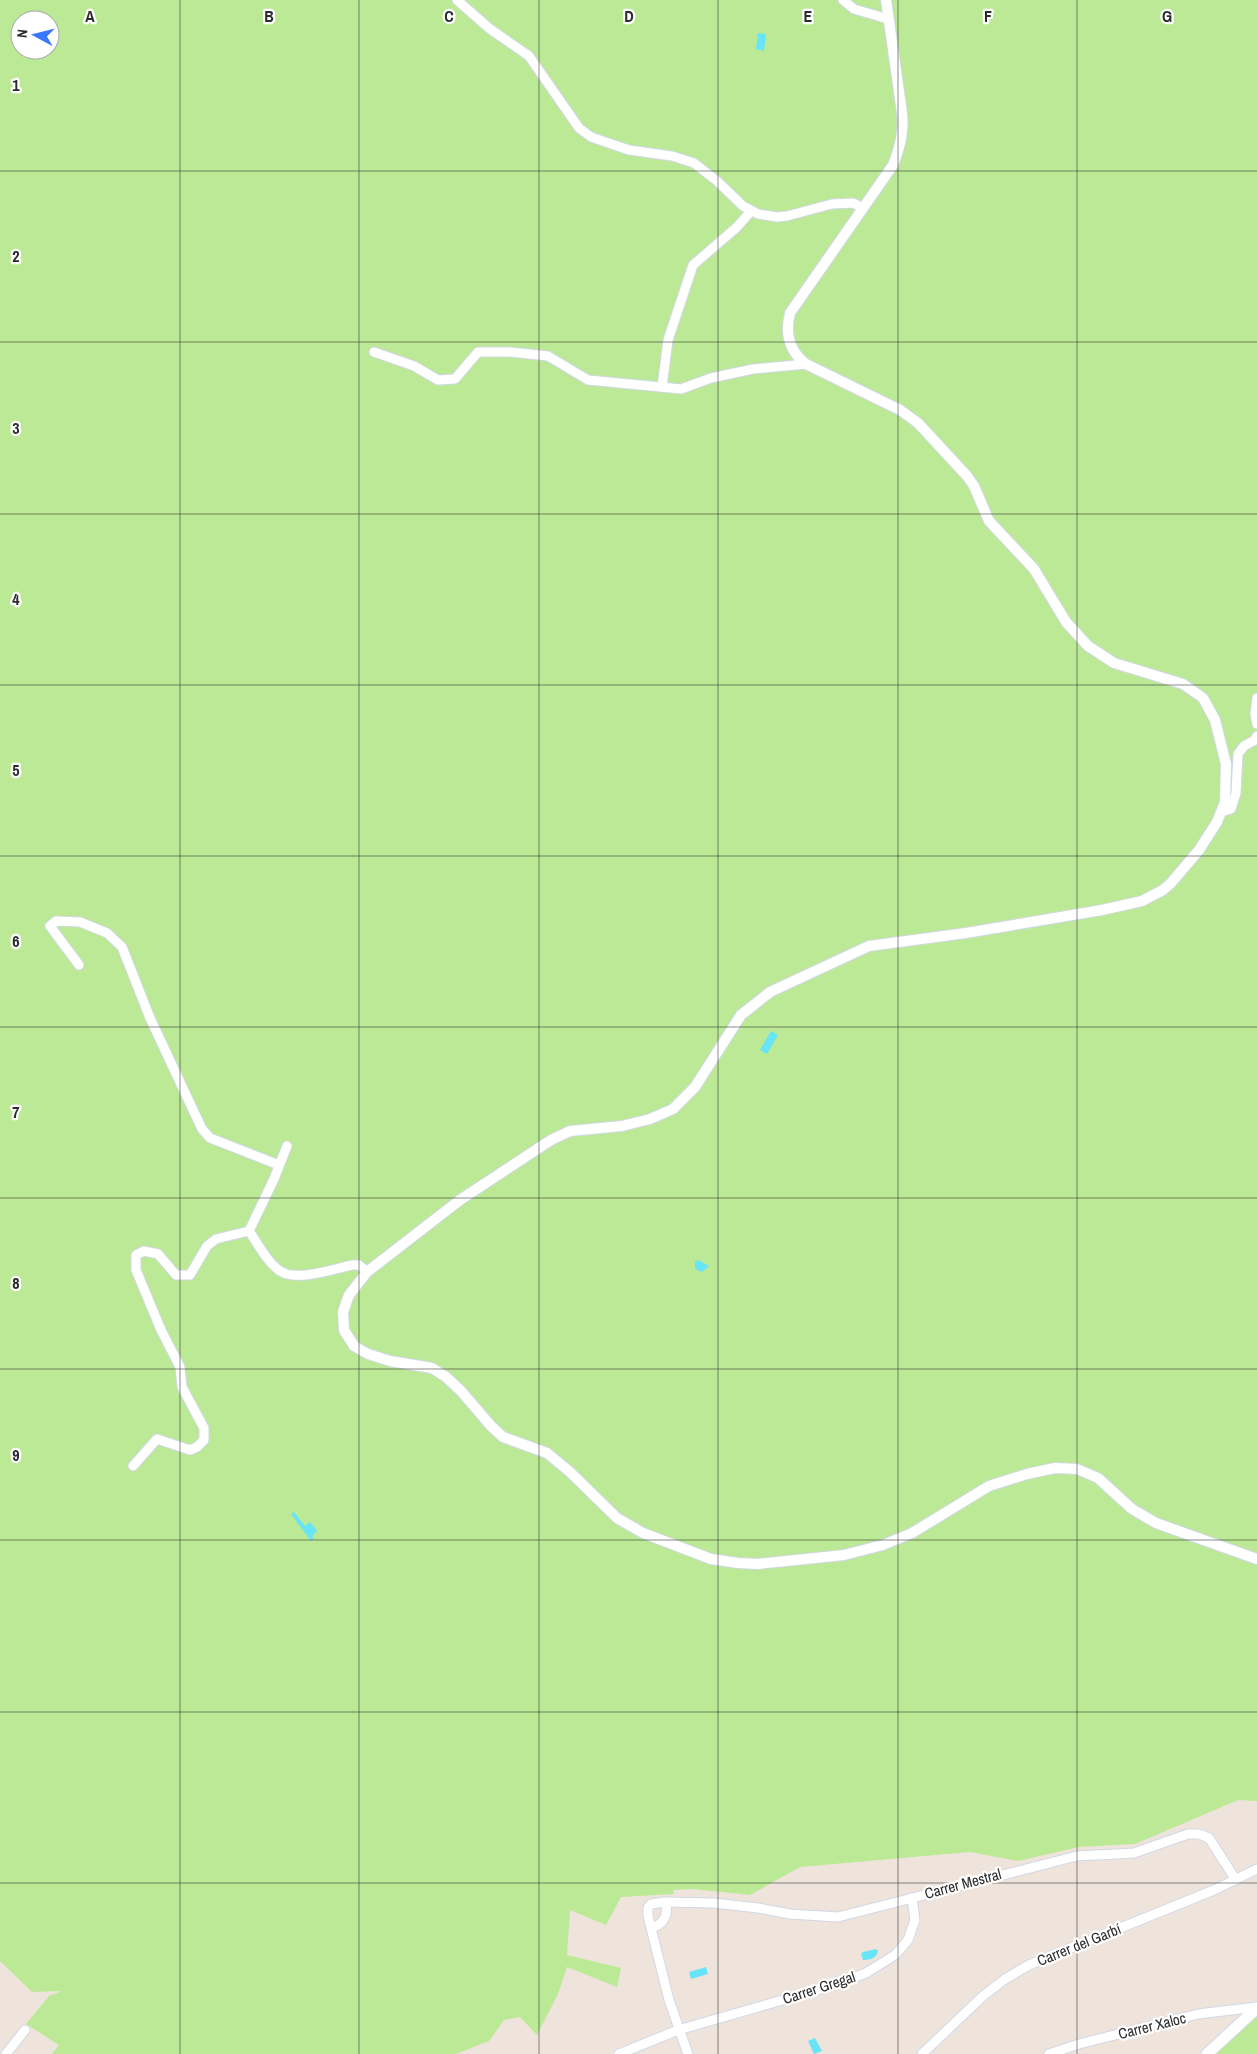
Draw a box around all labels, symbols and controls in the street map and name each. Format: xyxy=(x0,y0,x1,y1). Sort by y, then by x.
text: A xyxy=(85,5,95,27)
text: B xyxy=(264,5,274,27)
text: C xyxy=(444,5,454,27)
text: D xyxy=(624,5,634,27)
text: E xyxy=(804,5,813,27)
text: F xyxy=(984,5,992,27)
text: G xyxy=(1162,5,1172,27)
north arrow xyxy=(10,10,60,60)
text: N xyxy=(13,28,32,39)
text: 1 xyxy=(12,74,20,96)
text: 2 xyxy=(12,245,20,267)
text: 3 xyxy=(12,417,20,439)
text: 4 xyxy=(12,588,20,610)
text: 5 xyxy=(12,759,20,781)
text: 6 xyxy=(12,930,20,952)
text: 7 xyxy=(12,1101,20,1123)
text: 8 xyxy=(12,1272,20,1294)
text: 9 xyxy=(12,1444,20,1466)
street label: Carrer Mestral xyxy=(922,1863,1004,1904)
street label: Carrer del Garbí xyxy=(1034,1918,1124,1971)
street label: Carrer Gregal xyxy=(780,1966,858,2009)
street label: Carrer Xaloc xyxy=(1116,2007,1188,2044)

